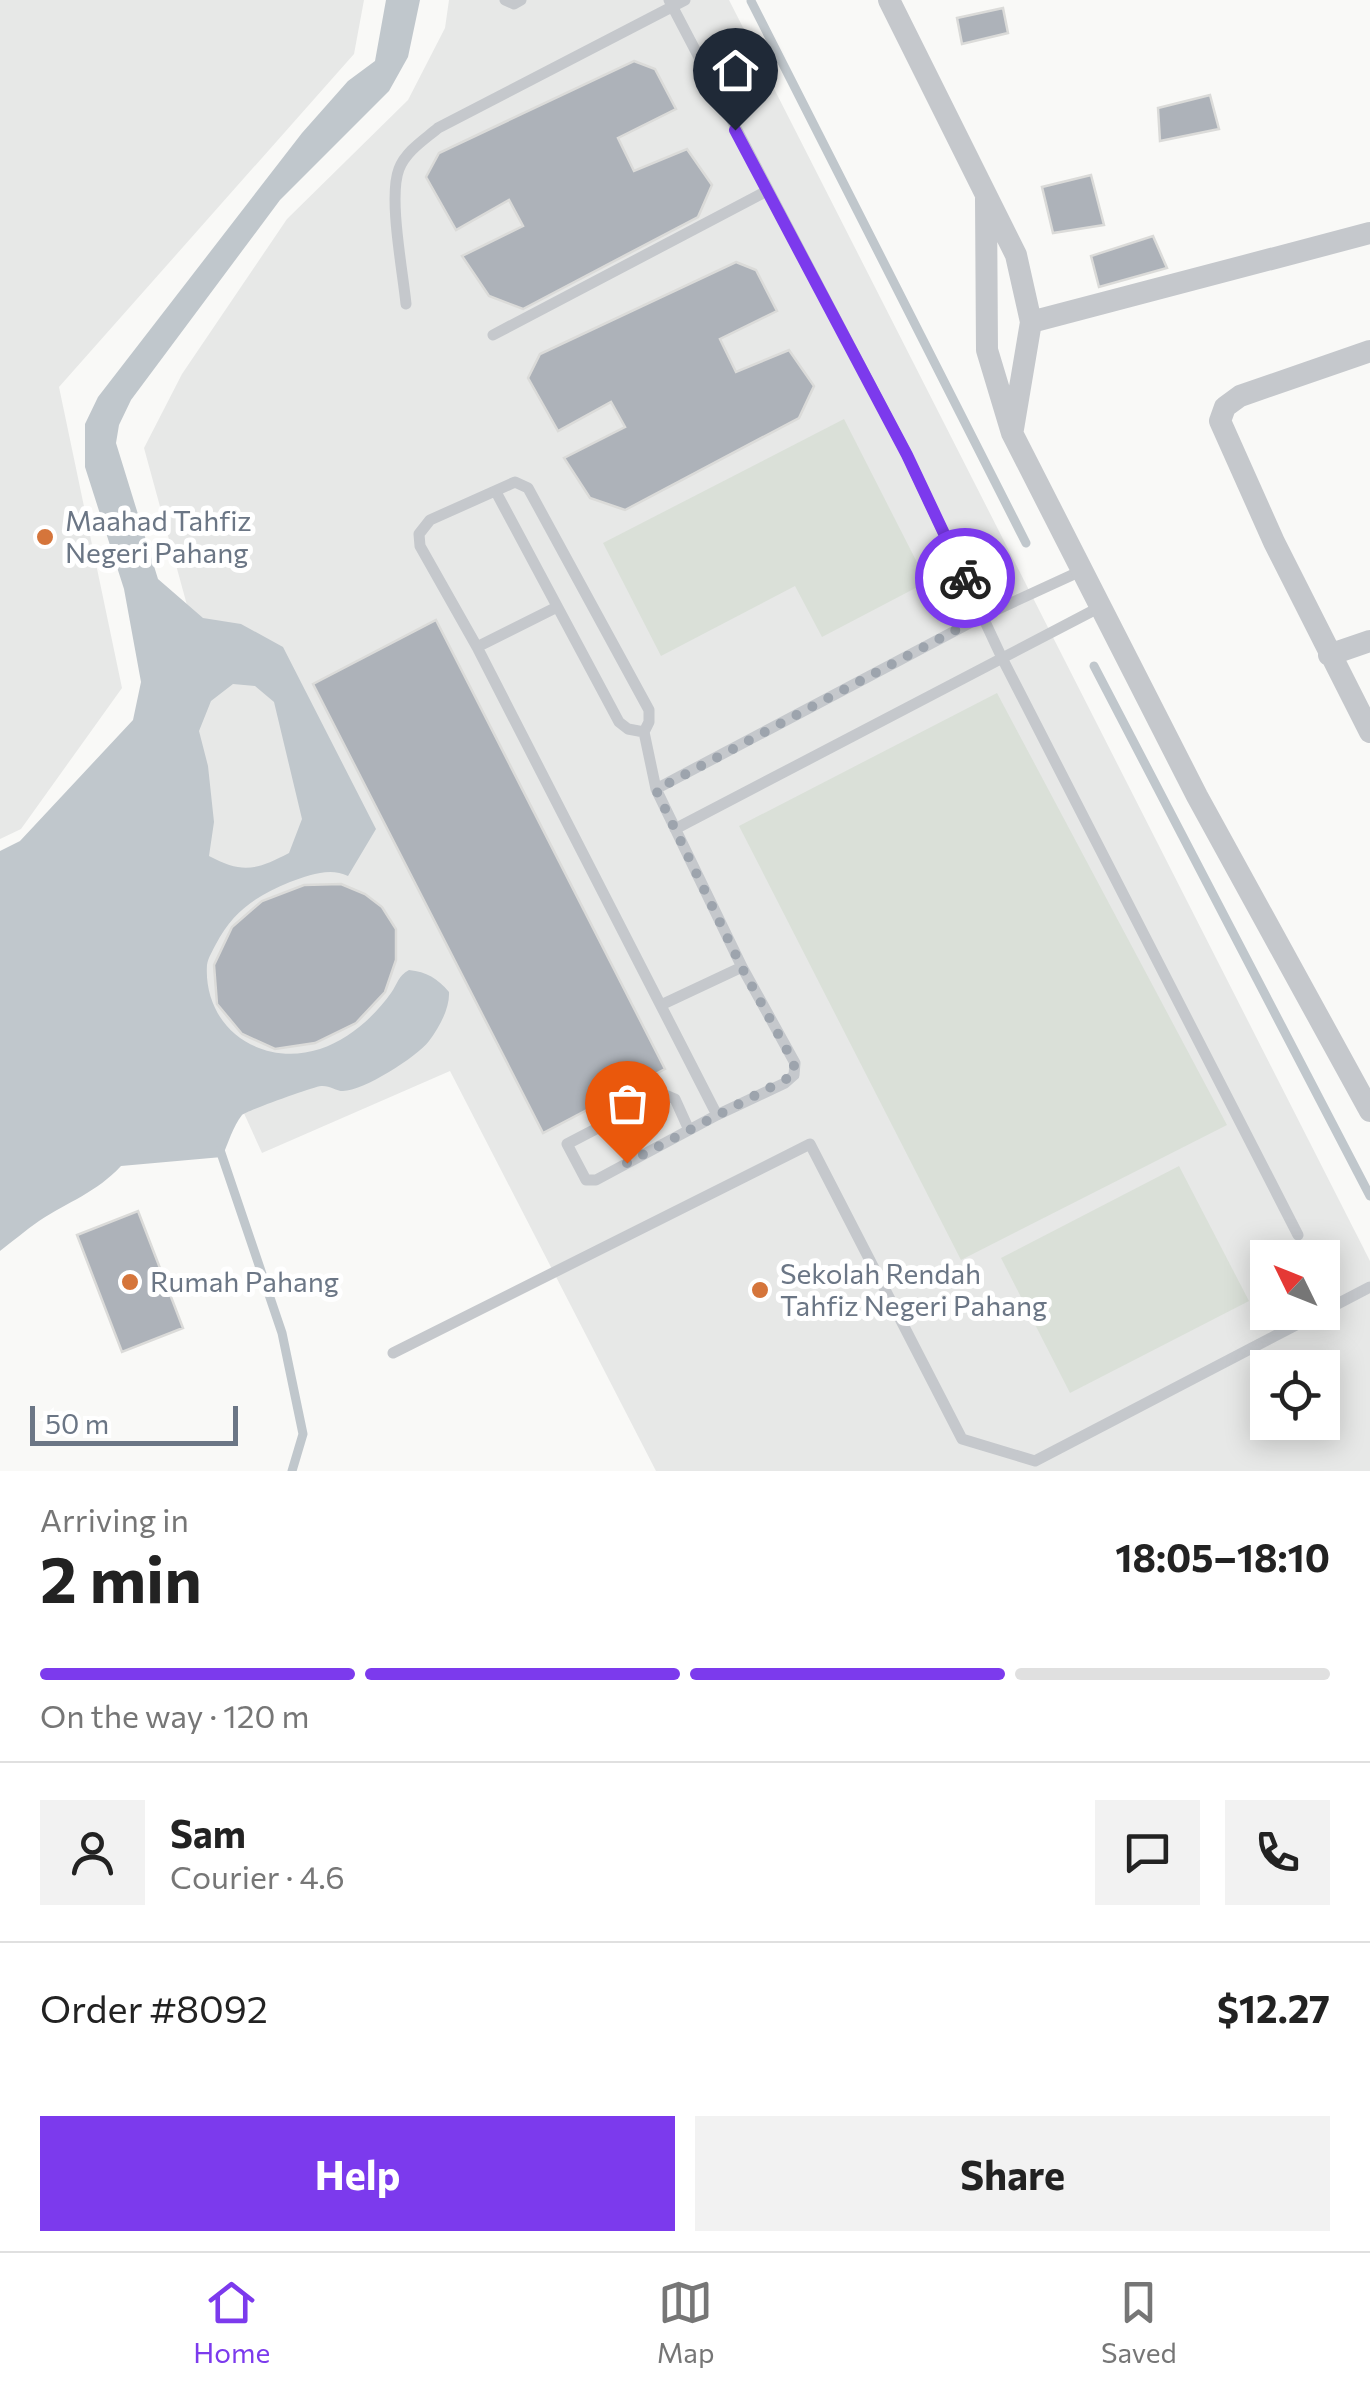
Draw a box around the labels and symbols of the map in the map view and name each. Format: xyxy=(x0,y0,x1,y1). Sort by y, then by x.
pin xyxy=(693,28,778,131)
place label: Maahad Tahfiz Negeri Pahang xyxy=(65,503,251,569)
marker: Maahad Tahfiz Negeri Pahang xyxy=(34,526,56,548)
courier xyxy=(915,528,1015,628)
pin xyxy=(585,1061,670,1164)
north arrow xyxy=(1250,1240,1340,1330)
place label: Sekolah Rendah Tahfiz Negeri Pahang xyxy=(780,1256,1047,1322)
place label: Rumah Pahang xyxy=(150,1264,339,1298)
marker: Rumah Pahang xyxy=(119,1271,141,1293)
marker: Sekolah Rendah Tahfiz Negeri Pahang xyxy=(749,1279,771,1301)
scale bar xyxy=(30,1401,238,1446)

